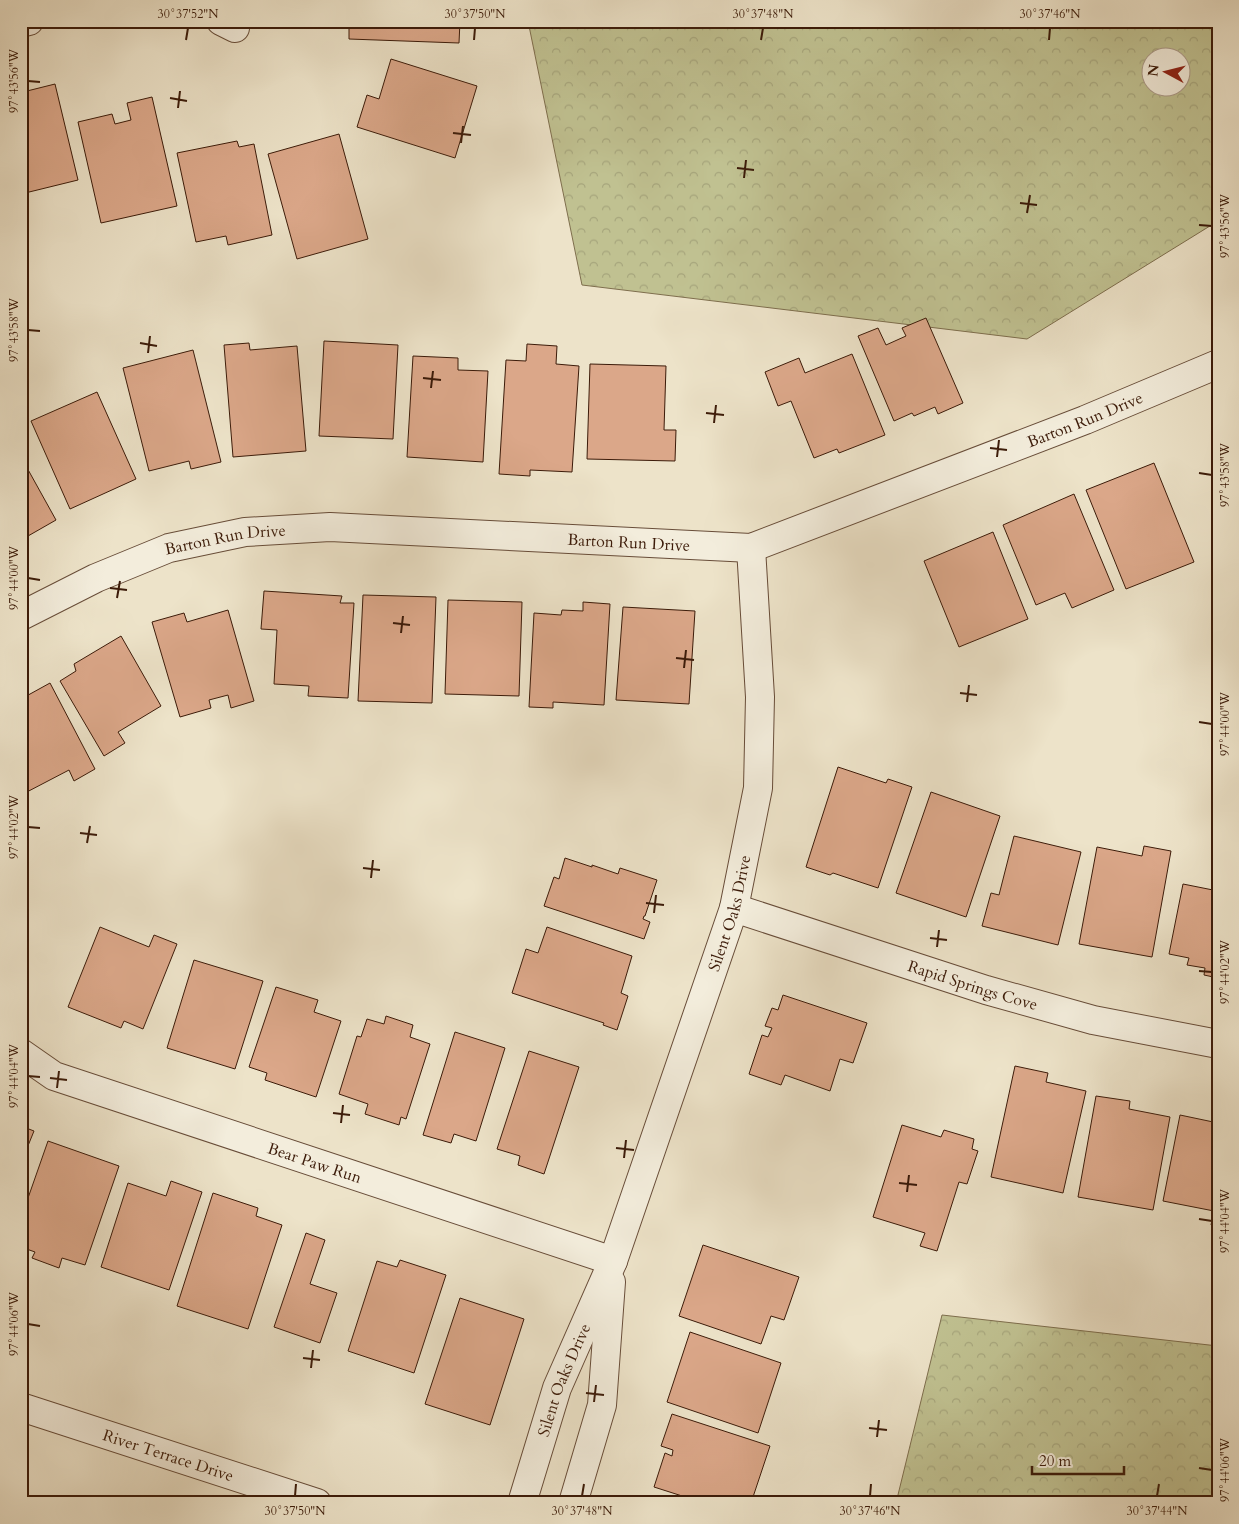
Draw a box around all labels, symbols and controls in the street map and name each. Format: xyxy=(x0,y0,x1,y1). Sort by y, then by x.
text: 30°37'52"N xyxy=(158,6,219,22)
text: 30°37'50"N xyxy=(445,6,506,22)
text: 30°37'48"N xyxy=(733,6,794,22)
text: 30°37'46"N xyxy=(1020,6,1081,22)
text: 97°43'56"W xyxy=(6,48,22,113)
north arrow xyxy=(1142,48,1192,98)
text: N xyxy=(1143,63,1164,78)
text: 97°43'56"W xyxy=(1217,193,1233,258)
text: 97°43'58"W xyxy=(6,297,22,362)
street label: Barton Run Drive xyxy=(1024,387,1146,453)
text: 97°43'58"W xyxy=(1217,442,1233,507)
street label: Barton Run Drive xyxy=(163,520,286,561)
street label: Barton Run Drive xyxy=(567,529,691,557)
text: 97°44'00"W xyxy=(6,545,22,610)
text: 97°44'00"W xyxy=(1217,691,1233,756)
text: 97°44'02"W xyxy=(6,794,22,859)
street label: Silent Oaks Drive xyxy=(703,853,756,974)
text: 97°44'02"W xyxy=(1217,939,1233,1004)
street label: Rapid Springs Cove xyxy=(905,955,1040,1016)
text: 97°44'04"W xyxy=(6,1043,22,1108)
street label: Bear Paw Run xyxy=(265,1137,364,1189)
text: 97°44'04"W xyxy=(1217,1188,1233,1253)
text: 97°44'06"W xyxy=(6,1291,22,1356)
street label: Silent Oaks Drive xyxy=(533,1320,596,1440)
street label: River Terrace Drive xyxy=(100,1424,236,1487)
text: 97°44'06"W xyxy=(1217,1437,1233,1502)
scale bar xyxy=(1032,1444,1124,1476)
text: 20 m xyxy=(1039,1451,1071,1471)
text: 30°37'50"N xyxy=(265,1503,326,1519)
text: 30°37'48"N xyxy=(552,1503,613,1519)
text: 30°37'46"N xyxy=(840,1503,901,1519)
text: 30°37'44"N xyxy=(1127,1503,1188,1519)

